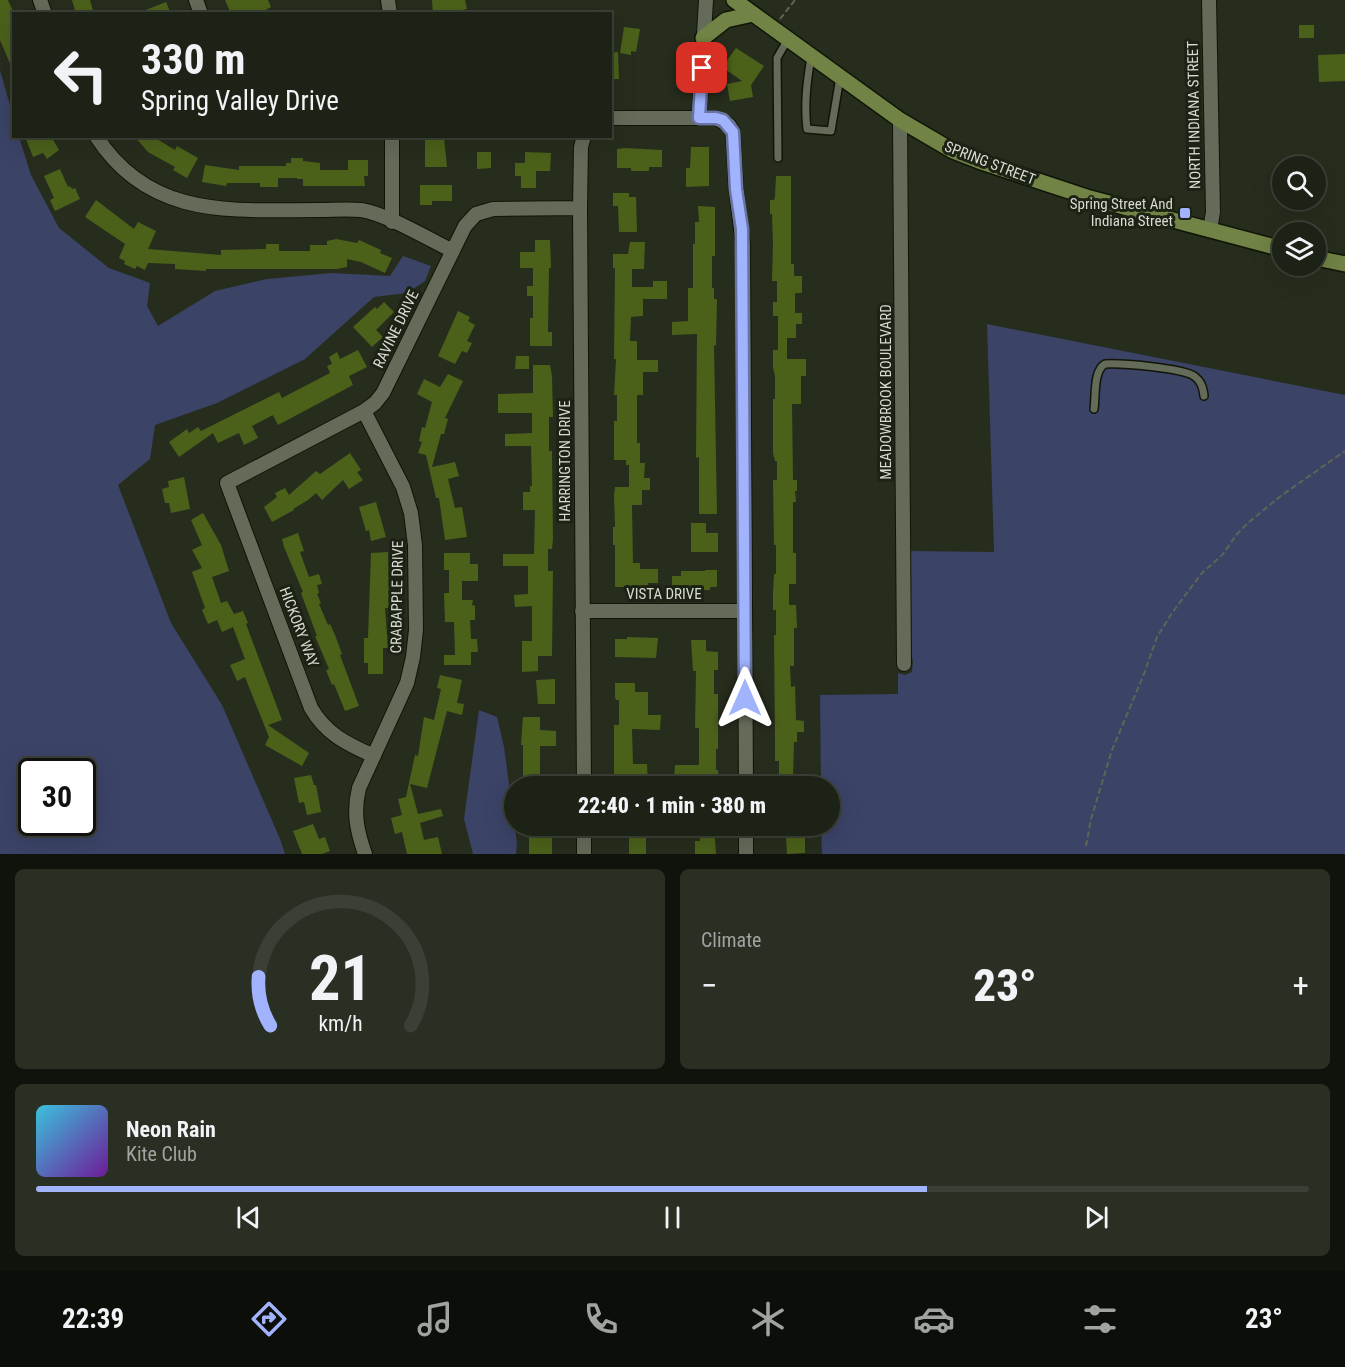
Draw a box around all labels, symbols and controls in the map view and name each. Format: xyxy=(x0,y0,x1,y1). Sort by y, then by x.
text: 330 m xyxy=(141,35,246,84)
icon: left xyxy=(42,36,120,114)
street label: NORTH INDIANA STREET xyxy=(1184,41,1204,189)
pin xyxy=(676,42,727,93)
icon: arrive xyxy=(685,51,718,84)
text: Spring Valley Drive xyxy=(141,85,339,117)
street label: SPRING STREET xyxy=(942,137,1038,189)
map controls xyxy=(1272,156,1326,276)
button: search xyxy=(1272,156,1326,210)
place label: Spring Street And Indiana Street xyxy=(1070,195,1173,230)
marker: Spring Street And Indiana Street xyxy=(1178,206,1192,220)
button: layers xyxy=(1272,222,1326,276)
street label: RAVINE DRIVE xyxy=(369,287,423,371)
street label: MEADOWBROOK BOULEVARD xyxy=(877,304,895,480)
street label: HARRINGTON DRIVE xyxy=(556,400,574,522)
street label: CRABAPPLE DRIVE xyxy=(387,540,407,654)
street label: HICKORY WAY xyxy=(275,584,323,670)
street label: VISTA DRIVE xyxy=(626,585,702,603)
position arrow xyxy=(713,666,777,730)
speed limit sign: 30 xyxy=(18,758,96,836)
text: 22:40 · 1 min · 380 m xyxy=(578,793,766,818)
text: Climate xyxy=(701,928,761,952)
text: 21 xyxy=(308,942,372,1015)
text: 23° xyxy=(973,959,1037,1012)
text: − xyxy=(701,966,718,1005)
text: + xyxy=(1293,966,1309,1005)
text: km/h xyxy=(318,1011,362,1036)
text: Neon Rain xyxy=(126,1117,216,1142)
text: Kite Club xyxy=(126,1142,197,1166)
icon: previous xyxy=(232,1201,265,1234)
icon: pause xyxy=(656,1201,689,1234)
icon: next xyxy=(1080,1201,1113,1234)
icon: directions xyxy=(248,1298,290,1340)
icon: music xyxy=(414,1298,456,1340)
icon: phone xyxy=(580,1298,622,1340)
icon: climate xyxy=(747,1298,789,1340)
icon: car xyxy=(913,1298,955,1340)
icon: filters xyxy=(1079,1298,1121,1340)
text: 22:39 xyxy=(62,1303,124,1335)
text: 23° xyxy=(1245,1303,1283,1335)

